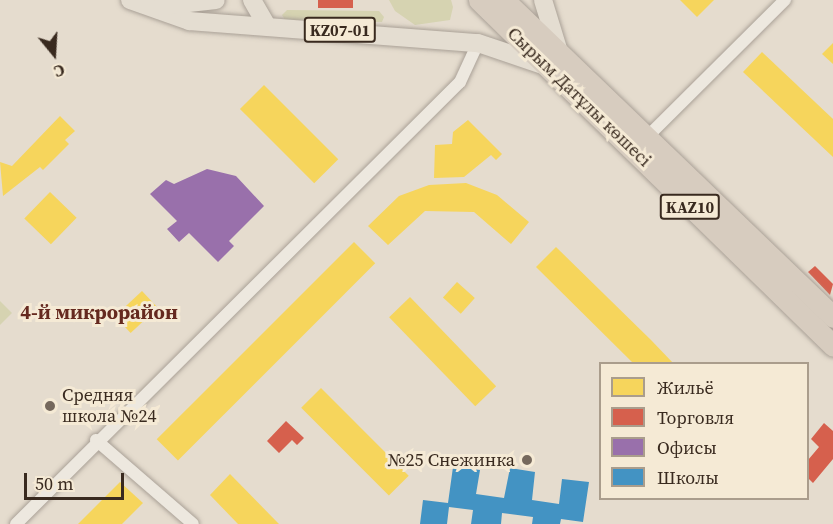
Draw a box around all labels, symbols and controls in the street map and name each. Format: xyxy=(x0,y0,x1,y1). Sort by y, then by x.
road number: KZ07-01 xyxy=(302,17,378,43)
street label: Сырым Датұлы көшесі xyxy=(503,23,655,171)
north arrow xyxy=(24,24,84,84)
text: С xyxy=(51,59,68,83)
road number: KAZ10 xyxy=(658,194,722,220)
district label: 4-й микрорайон xyxy=(20,300,178,324)
legend xyxy=(599,362,809,500)
text: Жильё xyxy=(657,375,714,400)
place label: Средняя школа №24 xyxy=(62,385,156,428)
marker: Средняя школа №24 xyxy=(43,399,57,413)
text: Торговля xyxy=(657,405,734,430)
text: Офисы xyxy=(657,435,717,460)
place label: №25 Снежинка xyxy=(387,449,515,471)
marker: №25 Снежинка xyxy=(520,453,534,467)
scale bar xyxy=(27,461,128,499)
text: Школы xyxy=(657,465,719,490)
text: 50 m xyxy=(35,471,73,496)

